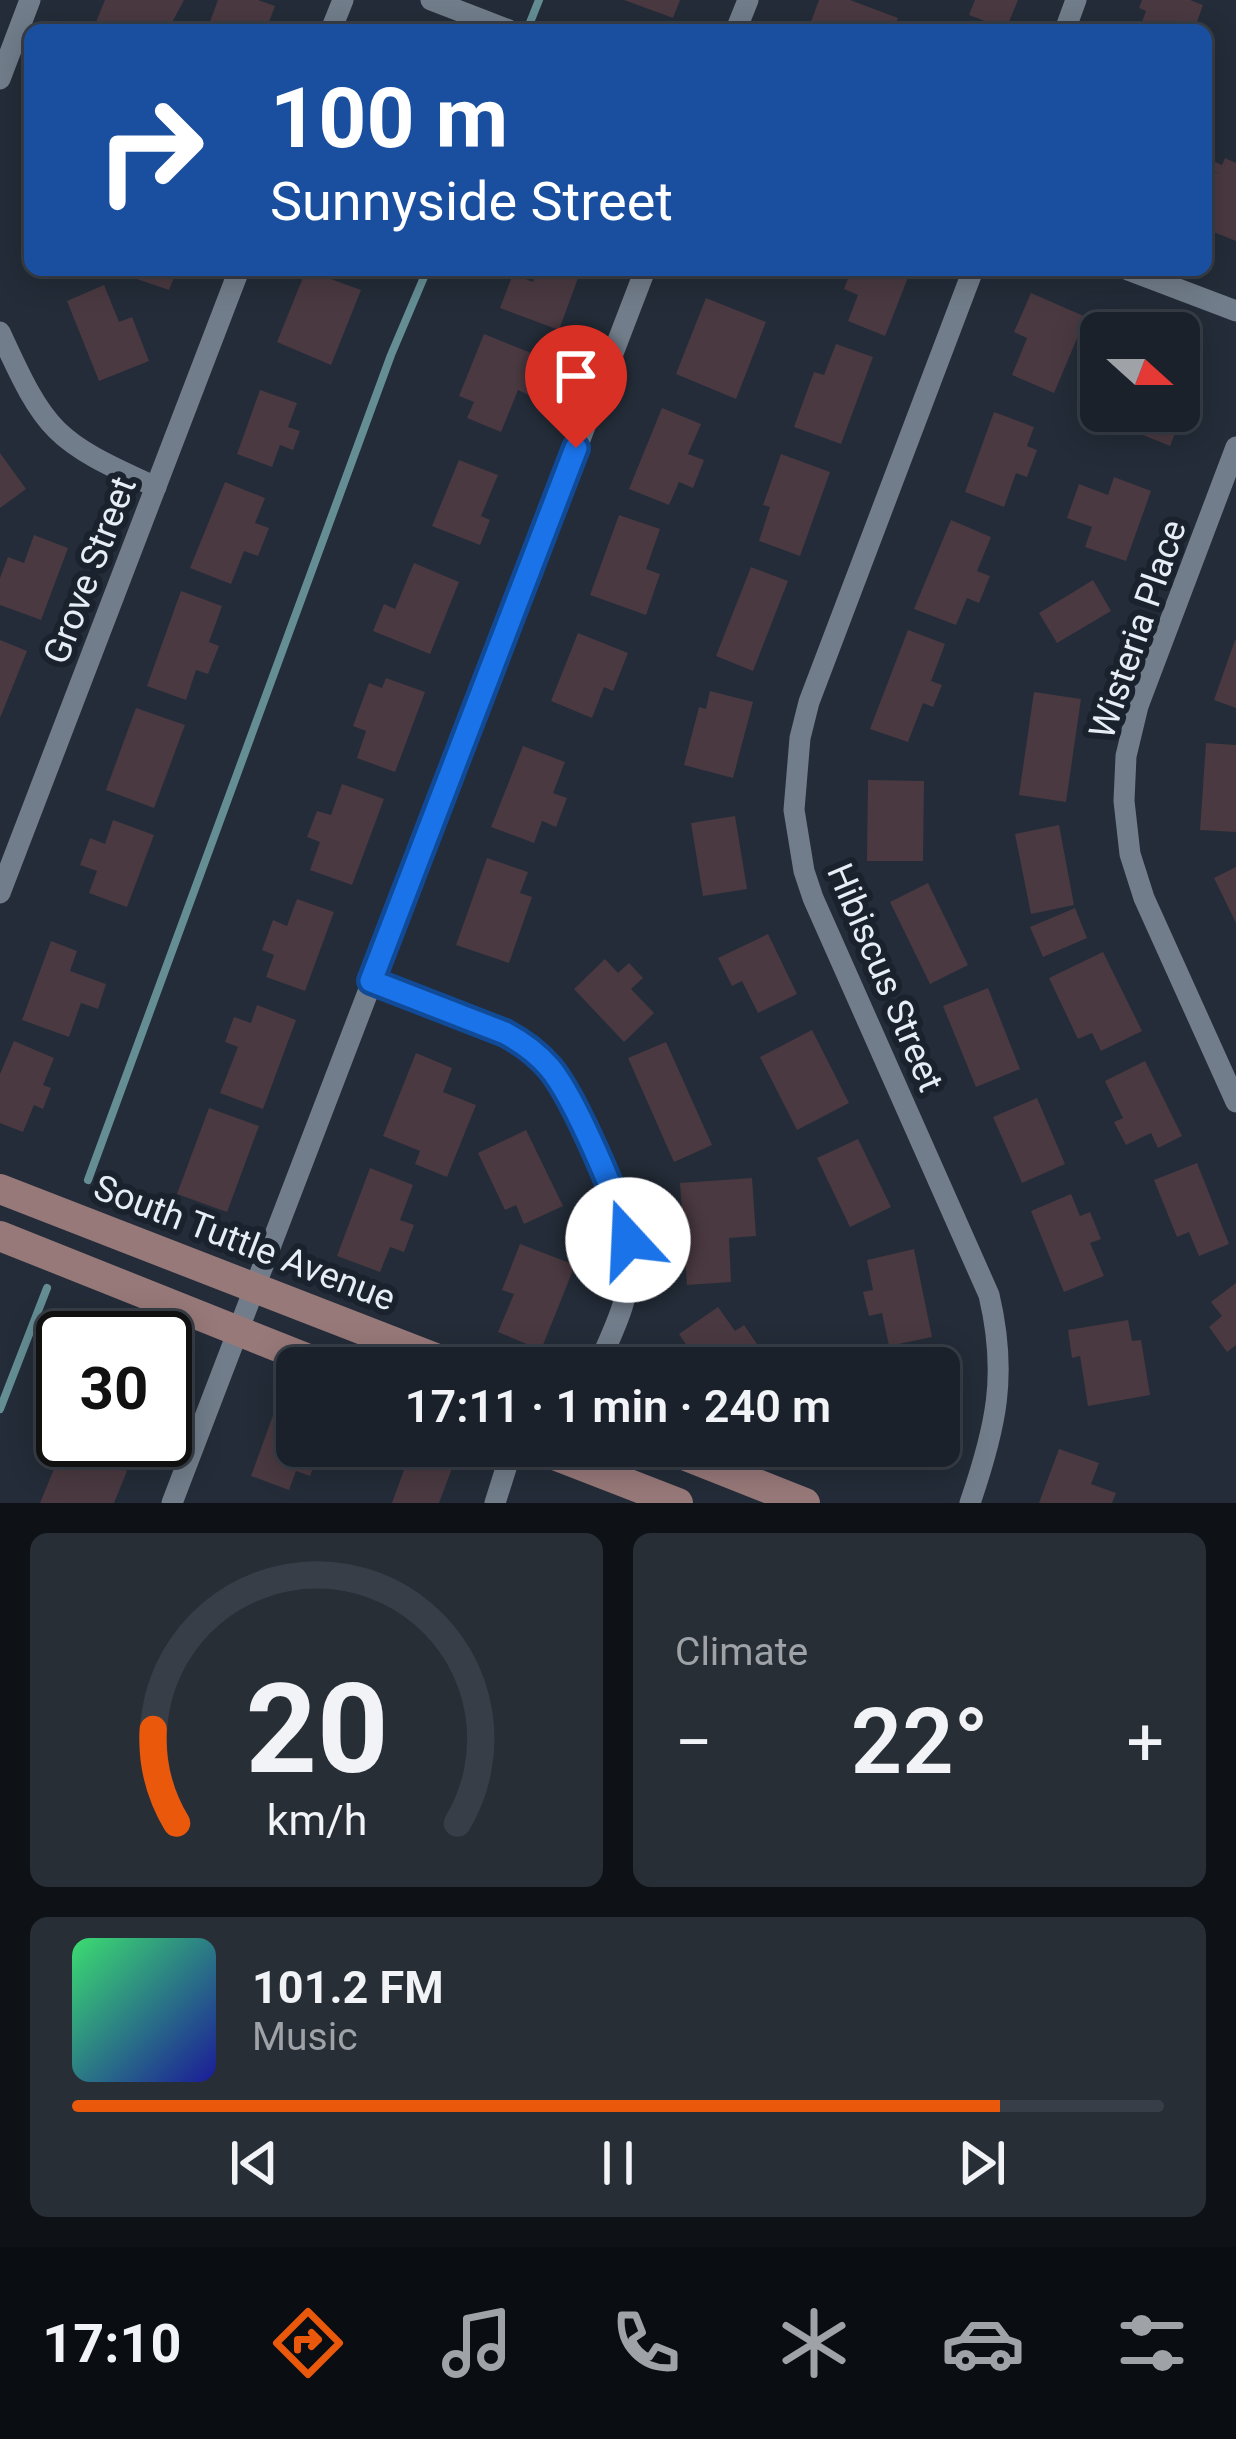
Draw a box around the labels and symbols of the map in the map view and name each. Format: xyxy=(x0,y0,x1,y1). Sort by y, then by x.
north arrow xyxy=(1080,312,1200,432)
pin xyxy=(525,325,627,448)
street label: Grove Street xyxy=(35,471,145,670)
street label: Wisteria Place xyxy=(1081,514,1195,744)
street label: Hibiscus Street xyxy=(818,857,952,1098)
street label: South Tuttle Avenue xyxy=(88,1166,401,1320)
position arrow xyxy=(565,1177,691,1303)
speed limit sign: 30 xyxy=(36,1311,192,1467)

